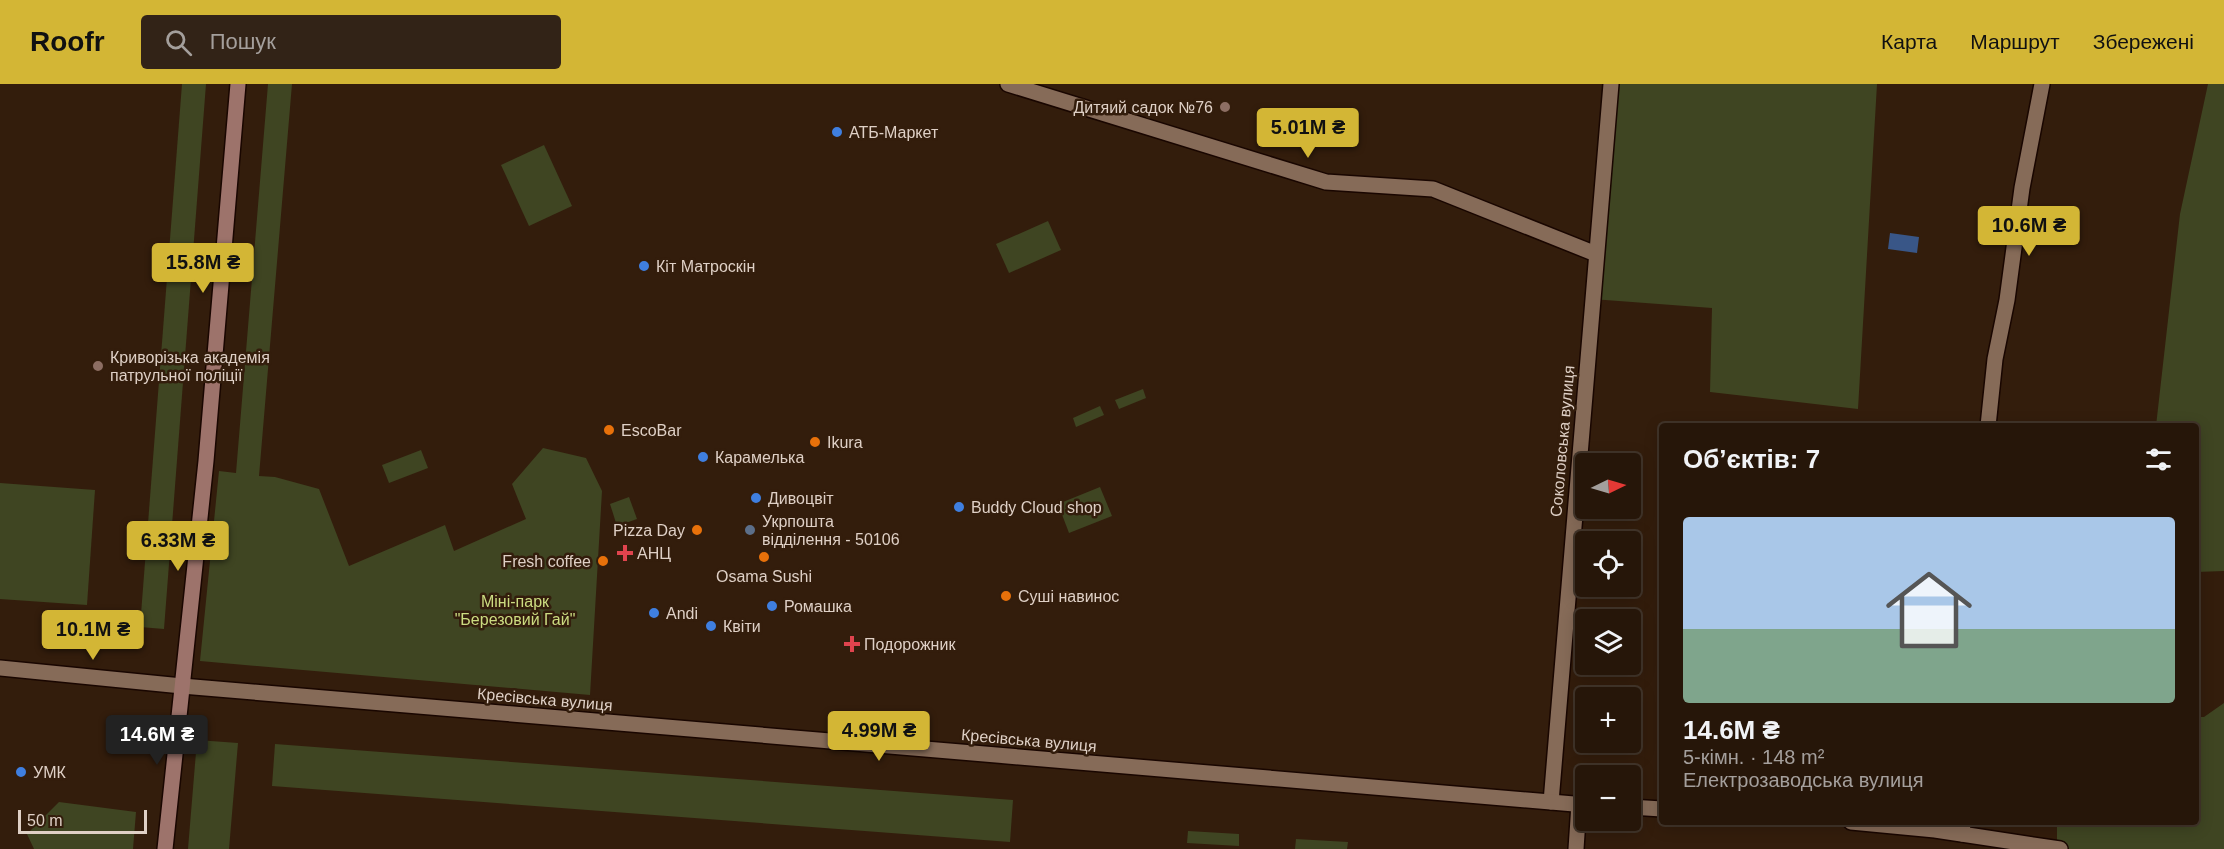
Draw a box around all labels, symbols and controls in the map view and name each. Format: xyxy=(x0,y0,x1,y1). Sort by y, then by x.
search box xyxy=(141,15,561,69)
text: Roofr xyxy=(30,26,105,57)
icon: search xyxy=(162,26,195,59)
text: Пошук xyxy=(210,29,276,54)
text: Карта xyxy=(1881,30,1937,53)
text: Маршрут xyxy=(1970,30,2060,53)
text: Збережені xyxy=(2093,30,2194,53)
place label: Дитяий садок №76 xyxy=(1073,99,1213,116)
marker: Дитяий садок №76 xyxy=(1218,100,1232,114)
pin: 5.01M ₴ xyxy=(1253,108,1363,159)
text: 5.01M ₴ xyxy=(1271,116,1345,138)
place label: АТБ-Маркет xyxy=(849,124,939,141)
marker: АТБ-Маркет xyxy=(830,125,844,139)
pin: 10.6M ₴ xyxy=(1974,206,2084,257)
text: 10.6M ₴ xyxy=(1992,214,2066,236)
pin: 15.8M ₴ xyxy=(148,243,258,294)
text: 15.8M ₴ xyxy=(166,251,240,273)
place label: Кiт Матроскін xyxy=(656,258,755,275)
marker: Кiт Матроскін xyxy=(637,259,651,273)
place label: Криворізька академія патрульної поліції xyxy=(110,349,270,384)
marker: Криворізька академія патрульної поліції xyxy=(91,359,105,373)
street label: Соколовська вулиця xyxy=(1547,365,1578,517)
place label: EscoBar xyxy=(621,422,682,439)
marker: EscoBar xyxy=(602,423,616,437)
place label: Ikura xyxy=(827,434,863,451)
marker: Ikura xyxy=(808,435,822,449)
icon: filters xyxy=(2142,443,2175,476)
text: Об’єктів: 7 xyxy=(1683,444,1820,474)
place label: Карамелька xyxy=(715,449,804,466)
marker: Карамелька xyxy=(696,450,710,464)
north arrow xyxy=(1575,453,1641,519)
map controls xyxy=(1575,453,1641,831)
place label: Дивоцвіт xyxy=(768,490,834,507)
marker: Дивоцвіт xyxy=(749,491,763,505)
place label: Buddy Cloud shop xyxy=(971,499,1102,516)
marker: Buddy Cloud shop xyxy=(952,500,966,514)
place label: Укрпошта відділення - 50106 xyxy=(762,513,900,548)
pin: 6.33M ₴ xyxy=(123,521,233,572)
place label: Pizza Day xyxy=(613,522,685,539)
marker: Pizza Day xyxy=(690,523,704,537)
marker: Укрпошта відділення - 50106 xyxy=(743,523,757,537)
text: 6.33M ₴ xyxy=(141,529,215,551)
button: locate xyxy=(1575,531,1641,597)
place label: АНЦ xyxy=(637,545,671,562)
marker: АНЦ xyxy=(618,546,632,560)
marker: Osama Sushi xyxy=(757,550,771,564)
place label: Fresh coffee xyxy=(502,553,591,570)
marker: Fresh coffee xyxy=(596,554,610,568)
icon: home xyxy=(1875,556,1983,664)
place label: Osama Sushi xyxy=(716,568,812,585)
place label: Суші навинос xyxy=(1018,588,1119,605)
marker: Суші навинос xyxy=(999,589,1013,603)
park label: Міні-парк "Березовий Гай" xyxy=(455,593,575,628)
place label: Ромашка xyxy=(784,598,852,615)
marker: Ромашка xyxy=(765,599,779,613)
place label: Andi xyxy=(666,605,698,622)
marker: Andi xyxy=(647,606,661,620)
button: layers xyxy=(1575,609,1641,675)
pin: 10.1M ₴ xyxy=(38,610,148,661)
text: 10.1M ₴ xyxy=(56,618,130,640)
place label: Квіти xyxy=(723,618,761,635)
marker: Квіти xyxy=(704,619,718,633)
place label: Подорожник xyxy=(864,636,956,653)
marker: Подорожник xyxy=(845,637,859,651)
street label: Кресівська вулиця xyxy=(477,685,613,714)
button: + xyxy=(1575,687,1641,753)
pin: 4.99M ₴ xyxy=(824,711,934,762)
pin: 14.6M ₴ xyxy=(102,715,212,766)
text: 14.6M ₴ xyxy=(1683,715,1780,745)
text: 4.99M ₴ xyxy=(842,719,916,741)
text: 14.6M ₴ xyxy=(120,723,194,745)
street label: Кресівська вулиця xyxy=(961,726,1097,755)
text: 5-кімн. · 148 m² xyxy=(1683,746,1824,768)
place label: УМК xyxy=(33,764,66,781)
marker: УМК xyxy=(14,765,28,779)
button: − xyxy=(1575,765,1641,831)
text: Електрозаводська вулиця xyxy=(1683,769,1924,791)
scale bar xyxy=(18,807,147,834)
text: 50 m xyxy=(27,812,63,829)

